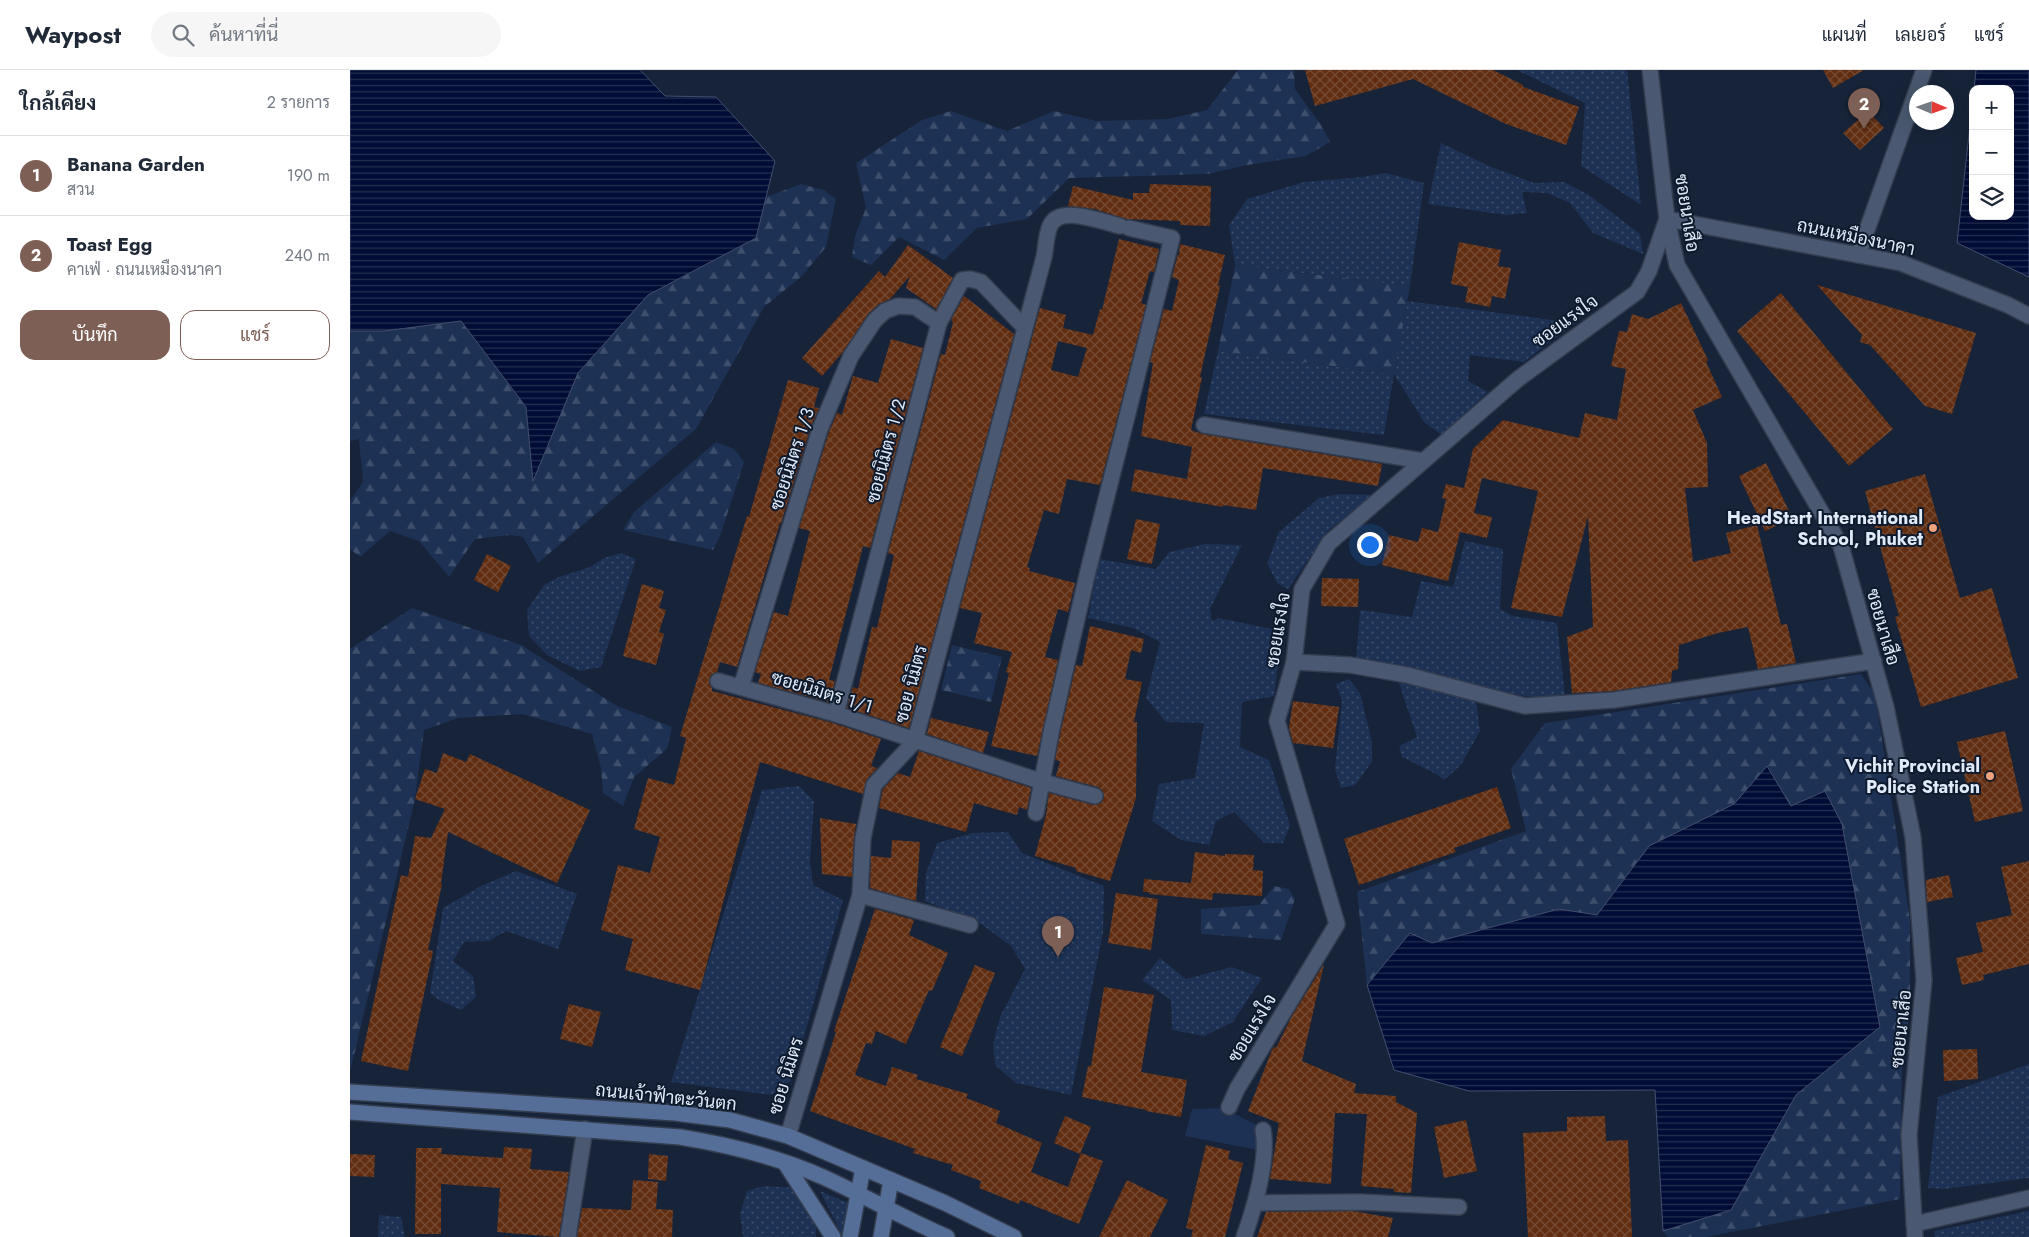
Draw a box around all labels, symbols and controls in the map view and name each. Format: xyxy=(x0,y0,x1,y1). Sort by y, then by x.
search box xyxy=(151,12,501,57)
text: Waypost xyxy=(25,17,121,52)
icon: search xyxy=(169,21,197,49)
text: ค้นหาที่นี่ xyxy=(209,21,278,48)
text: แผนที่ xyxy=(1822,22,1867,48)
text: เลเยอร์ xyxy=(1895,22,1946,48)
text: แชร์ xyxy=(1974,22,2004,48)
north arrow xyxy=(1909,85,1954,130)
map controls xyxy=(1969,85,2014,220)
button: + xyxy=(1969,85,2014,130)
text: ใกล้เคียง xyxy=(20,88,96,118)
pin: 2 xyxy=(1848,88,1880,129)
text: 2 รายการ xyxy=(267,91,330,114)
button: − xyxy=(1969,130,2014,175)
text: Banana Garden xyxy=(67,151,205,178)
text: 1 xyxy=(32,164,40,187)
text: 190 m xyxy=(287,164,330,187)
street label: ซอยนาเสือ xyxy=(1668,172,1706,254)
button: layers xyxy=(1969,175,2014,220)
text: สวน xyxy=(67,178,95,201)
street label: ถนนเหมืองนาคา xyxy=(1795,212,1917,262)
text: Toast Egg xyxy=(67,231,152,258)
text: 2 xyxy=(31,244,41,267)
text: 240 m xyxy=(285,244,330,267)
text: คาเฟ่ · ถนนเหมืองนาคา xyxy=(67,258,222,281)
street label: ซอยแรงใจ xyxy=(1527,288,1603,354)
button: บันทึก xyxy=(20,310,170,360)
button: แชร์ xyxy=(180,310,330,360)
street label: ซอยนิมิตร 1/2 xyxy=(860,396,912,506)
street label: ซอยนิมิตร 1/3 xyxy=(763,404,821,514)
place label: HeadStart International School, Phuket xyxy=(1727,505,1923,552)
marker: HeadStart International School, Phuket xyxy=(1927,522,1939,534)
your location xyxy=(1357,532,1383,558)
street label: ซอยนาเสือ xyxy=(1860,586,1906,668)
street label: ซอยแรงใจ xyxy=(1259,590,1297,670)
street label: ซอย นิมิตร xyxy=(888,642,934,726)
street label: ซอยนิมิตร 1/1 xyxy=(768,664,876,720)
place label: Vichit Provincial Police Station xyxy=(1844,753,1980,800)
marker: Vichit Provincial Police Station xyxy=(1984,770,1996,782)
pin: 1 xyxy=(1042,916,1074,957)
street label: ซอยนาเสือ xyxy=(1884,988,1918,1070)
street label: ซอยแรงใจ xyxy=(1221,989,1283,1067)
street label: ซอย นิมิตร xyxy=(762,1034,810,1118)
street label: ถนนเจ้าฟ้าตะวันตก xyxy=(594,1077,738,1117)

